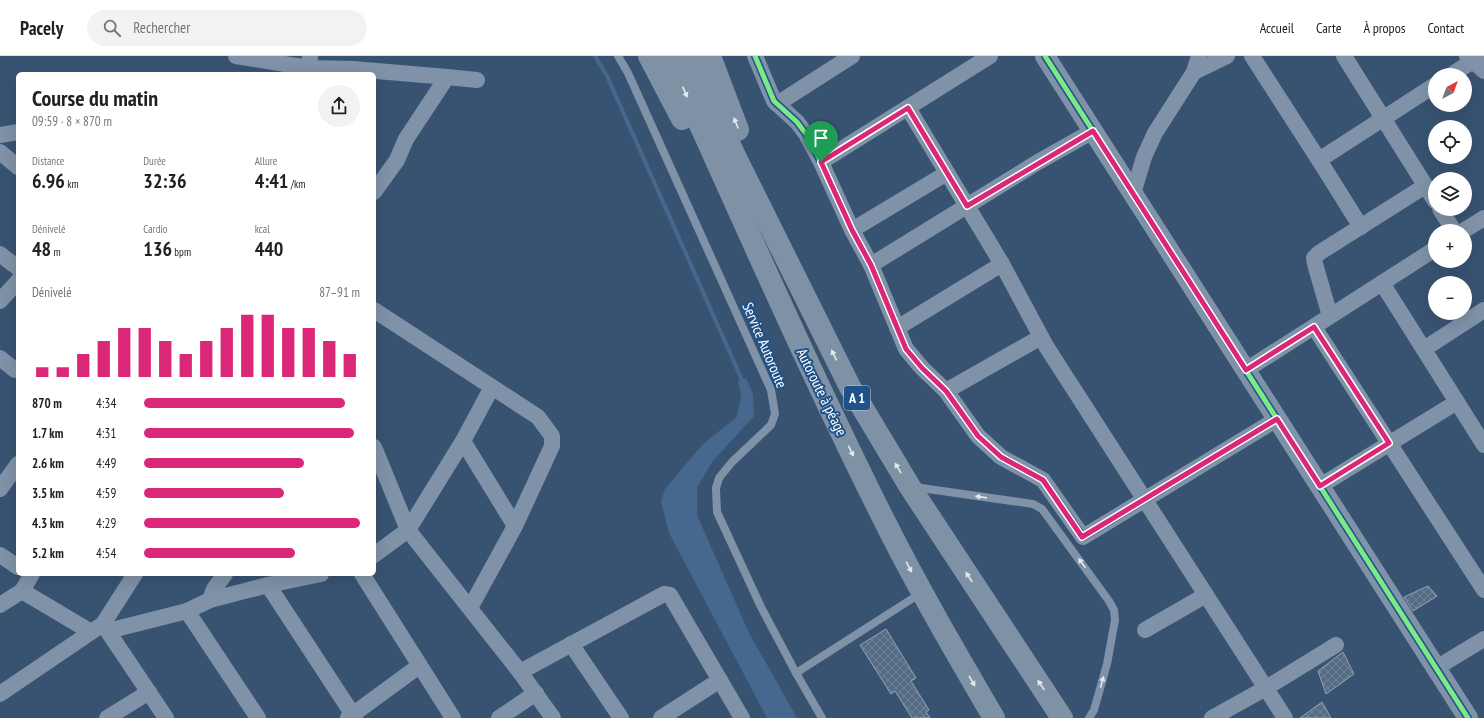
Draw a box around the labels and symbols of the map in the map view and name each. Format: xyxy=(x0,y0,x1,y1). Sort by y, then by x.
north arrow xyxy=(1428,68,1472,112)
one-way arrow xyxy=(682,86,688,97)
one-way arrow xyxy=(732,116,738,128)
pin xyxy=(804,121,838,162)
street label: Service Autoroute xyxy=(738,299,792,391)
street label: Autoroute à péage xyxy=(793,345,851,439)
one-way arrow xyxy=(831,349,838,361)
road number: A 1 xyxy=(844,386,870,410)
one-way arrow xyxy=(848,445,854,457)
one-way arrow xyxy=(895,462,902,474)
one-way arrow xyxy=(975,494,987,500)
one-way arrow xyxy=(1078,558,1086,569)
one-way arrow xyxy=(905,562,912,573)
one-way arrow xyxy=(965,572,973,582)
one-way arrow xyxy=(969,675,976,687)
one-way arrow xyxy=(1099,676,1105,688)
one-way arrow xyxy=(1037,680,1045,691)

